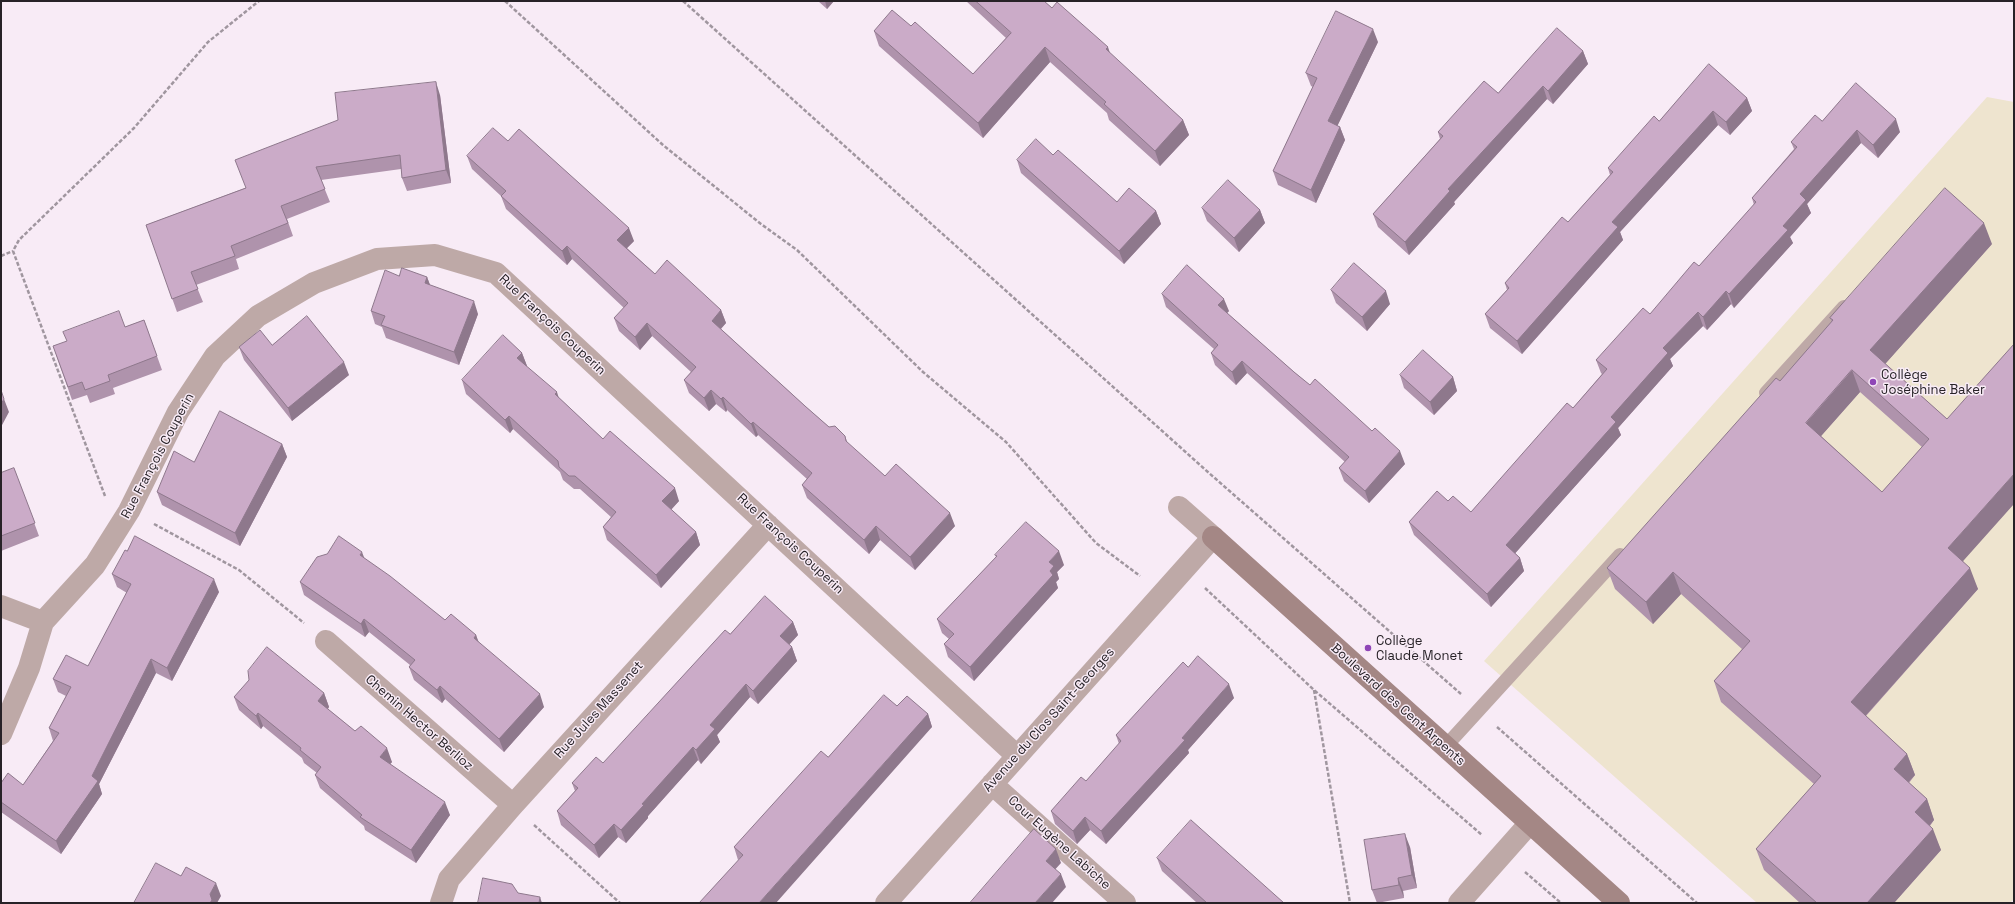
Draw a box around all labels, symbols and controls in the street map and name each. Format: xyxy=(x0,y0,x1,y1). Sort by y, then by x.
street label: Rue François Couperin xyxy=(495,272,609,378)
place label: Collège Joséphine Baker xyxy=(1881,367,1985,398)
marker: Collège Joséphine Baker xyxy=(1868,377,1878,387)
street label: Rue François Couperin xyxy=(118,391,198,521)
street label: Rue François Couperin xyxy=(733,491,847,597)
place label: Collège Claude Monet xyxy=(1376,633,1463,664)
street label: Boulevard des Cent Arpents xyxy=(1328,641,1468,769)
marker: Collège Claude Monet xyxy=(1363,643,1373,653)
street label: Avenue du Clos Saint-Georges xyxy=(980,645,1118,795)
street label: Rue Jules Massenet xyxy=(551,658,647,762)
street label: Chemin Hector Berlioz xyxy=(362,672,476,774)
street label: Cour Eugène Labiche xyxy=(1005,793,1113,893)

